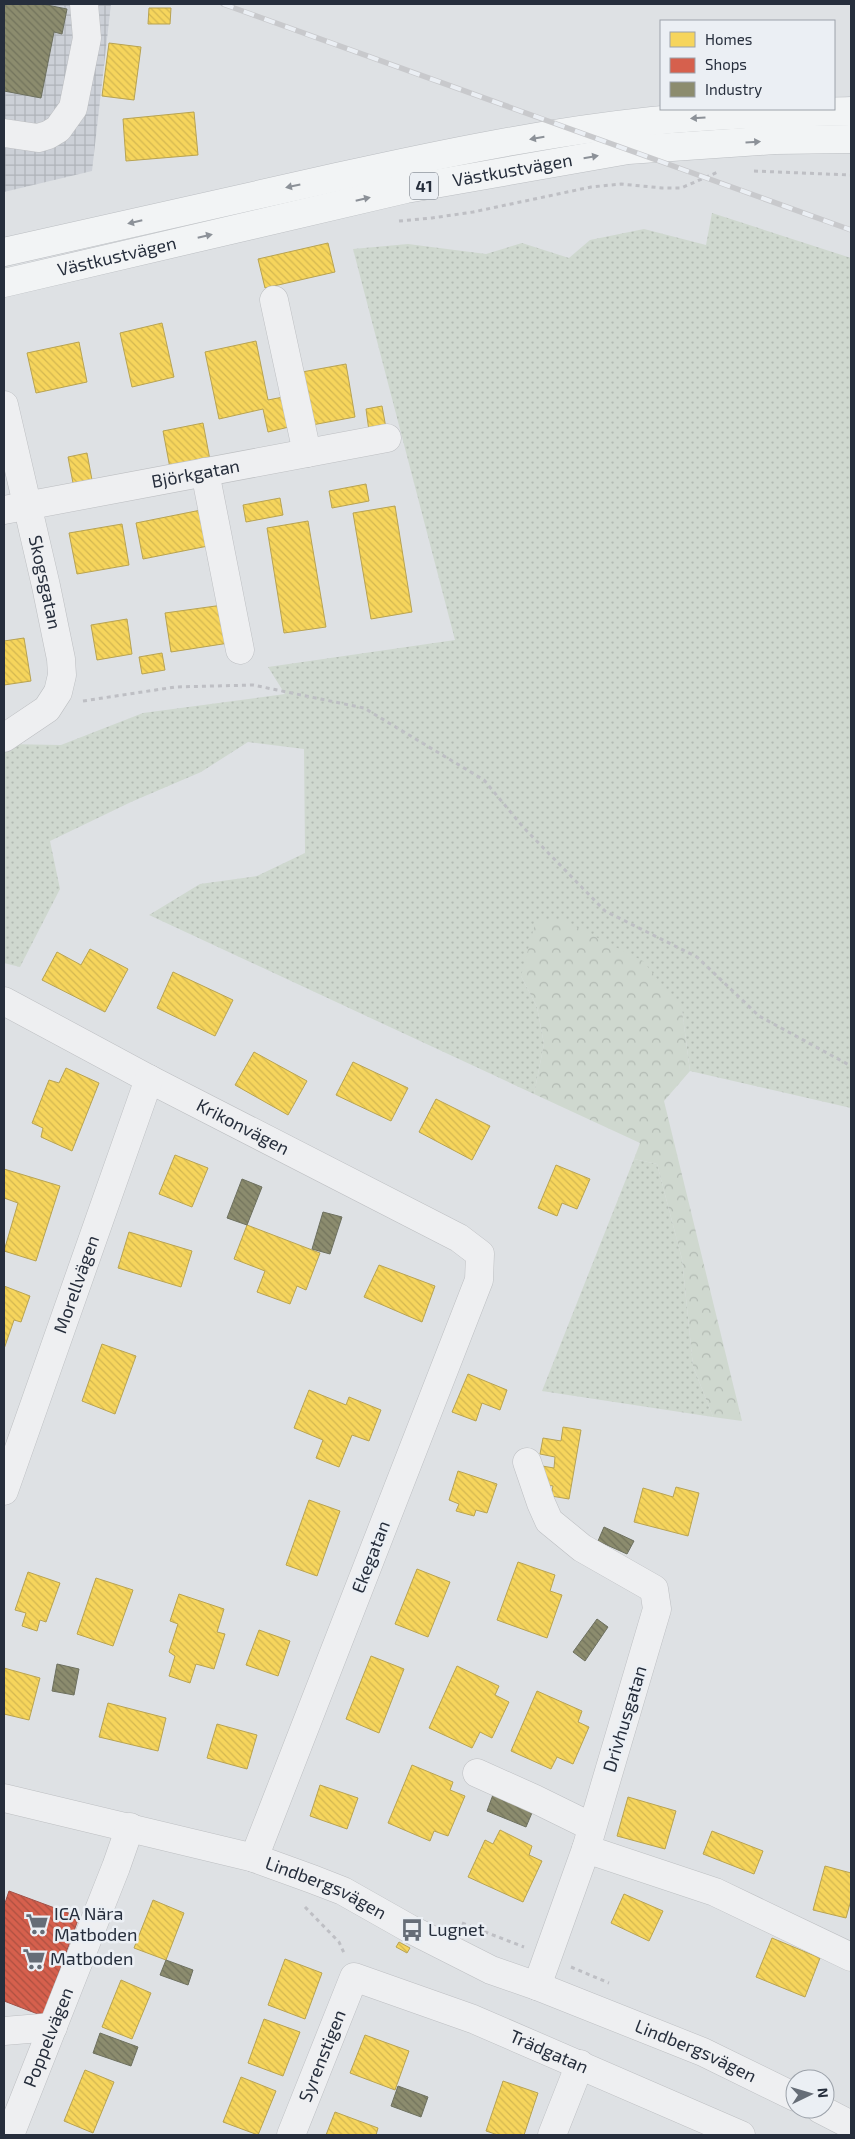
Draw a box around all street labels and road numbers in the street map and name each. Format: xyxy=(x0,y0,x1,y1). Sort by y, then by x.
street label: Västkustvägen xyxy=(451,148,574,191)
road number: 41 xyxy=(410,172,438,200)
street label: Västkustvägen xyxy=(55,231,178,280)
street label: Björkgatan xyxy=(150,454,241,492)
street label: Skogsgatan xyxy=(25,533,67,631)
street label: Krikonvägen xyxy=(193,1093,293,1159)
street label: Morellvägen xyxy=(48,1232,103,1336)
street label: Ekegatan xyxy=(346,1517,394,1596)
street label: Drivhusgatan xyxy=(597,1663,651,1775)
street label: Lindbergsvägen xyxy=(263,1851,391,1923)
street label: Poppelvägen xyxy=(18,1984,77,2090)
street label: Syrenstigen xyxy=(293,2006,350,2105)
street label: Lindbergsvägen xyxy=(632,2014,760,2086)
street label: Trädgatan xyxy=(507,2024,592,2078)

